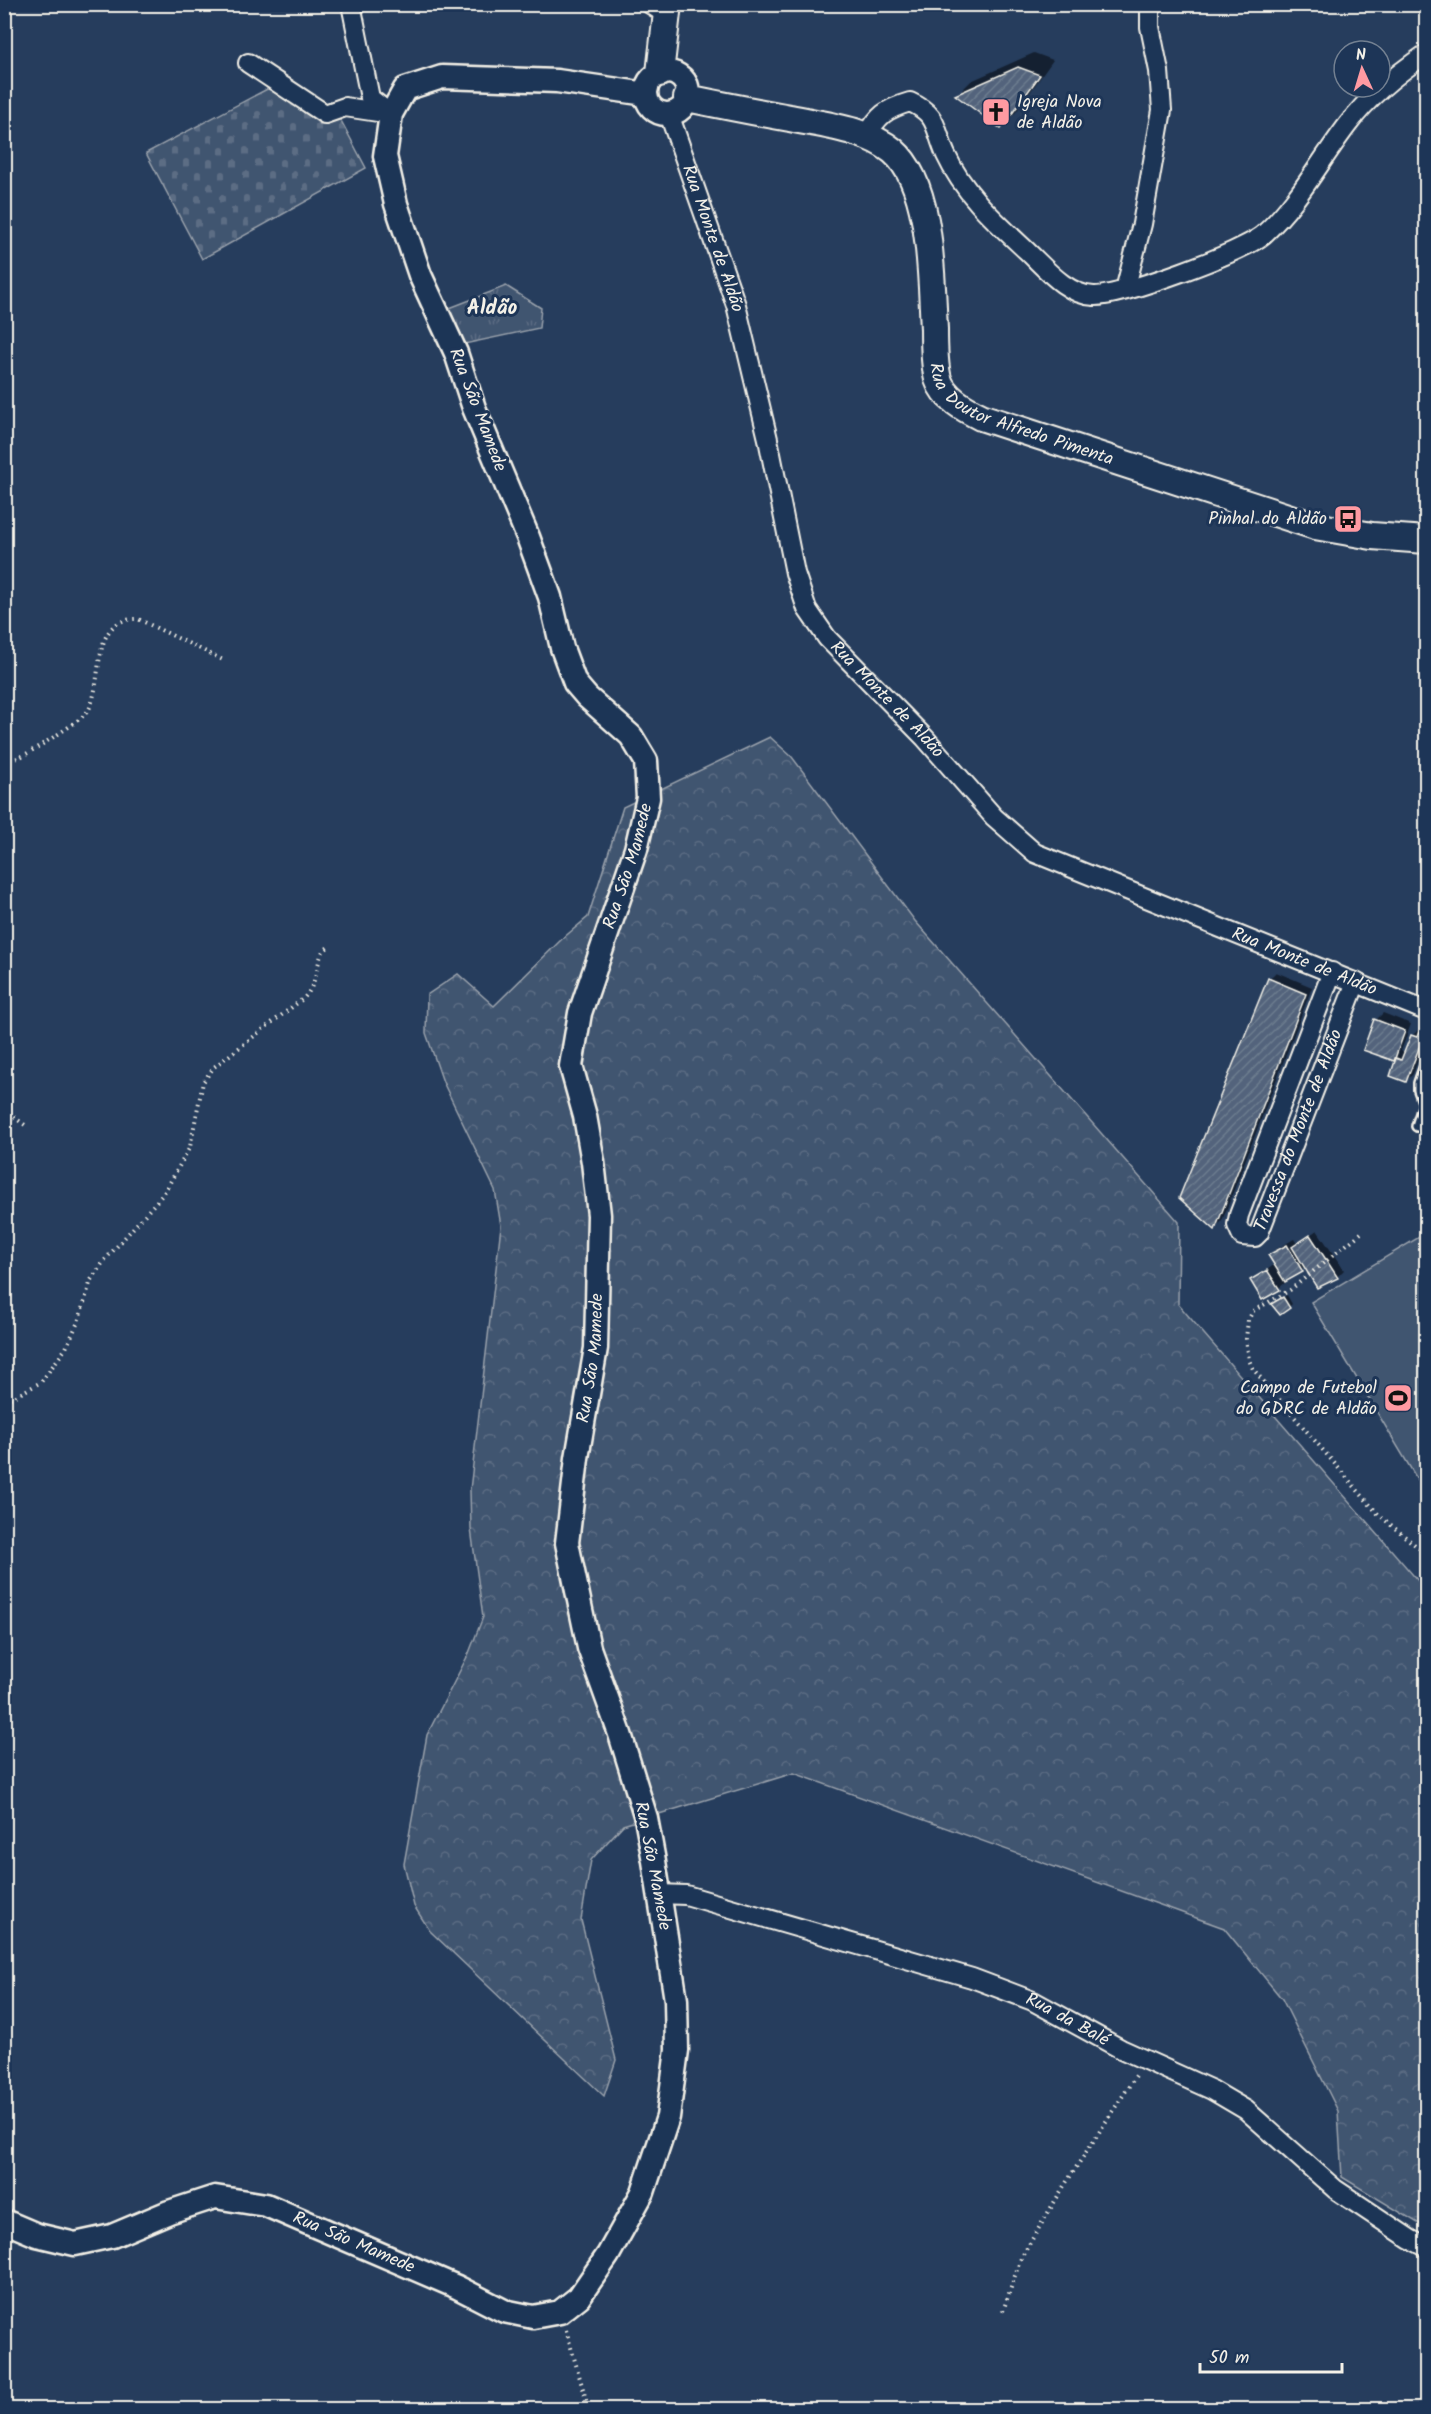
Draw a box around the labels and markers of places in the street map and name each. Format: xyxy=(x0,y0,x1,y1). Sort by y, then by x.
place label: Igreja Nova de Aldão xyxy=(1017,88,1102,138)
church icon: Igreja Nova de Aldão xyxy=(980,96,1012,128)
bus stop icon: Pinhal do Aldão xyxy=(1332,503,1364,535)
place label: Pinhal do Aldão xyxy=(1208,505,1327,534)
place label: Campo de Futebol do GDRC de Aldão xyxy=(1236,1374,1378,1424)
sports icon: Campo de Futebol do GDRC de Aldão xyxy=(1382,1382,1414,1414)

